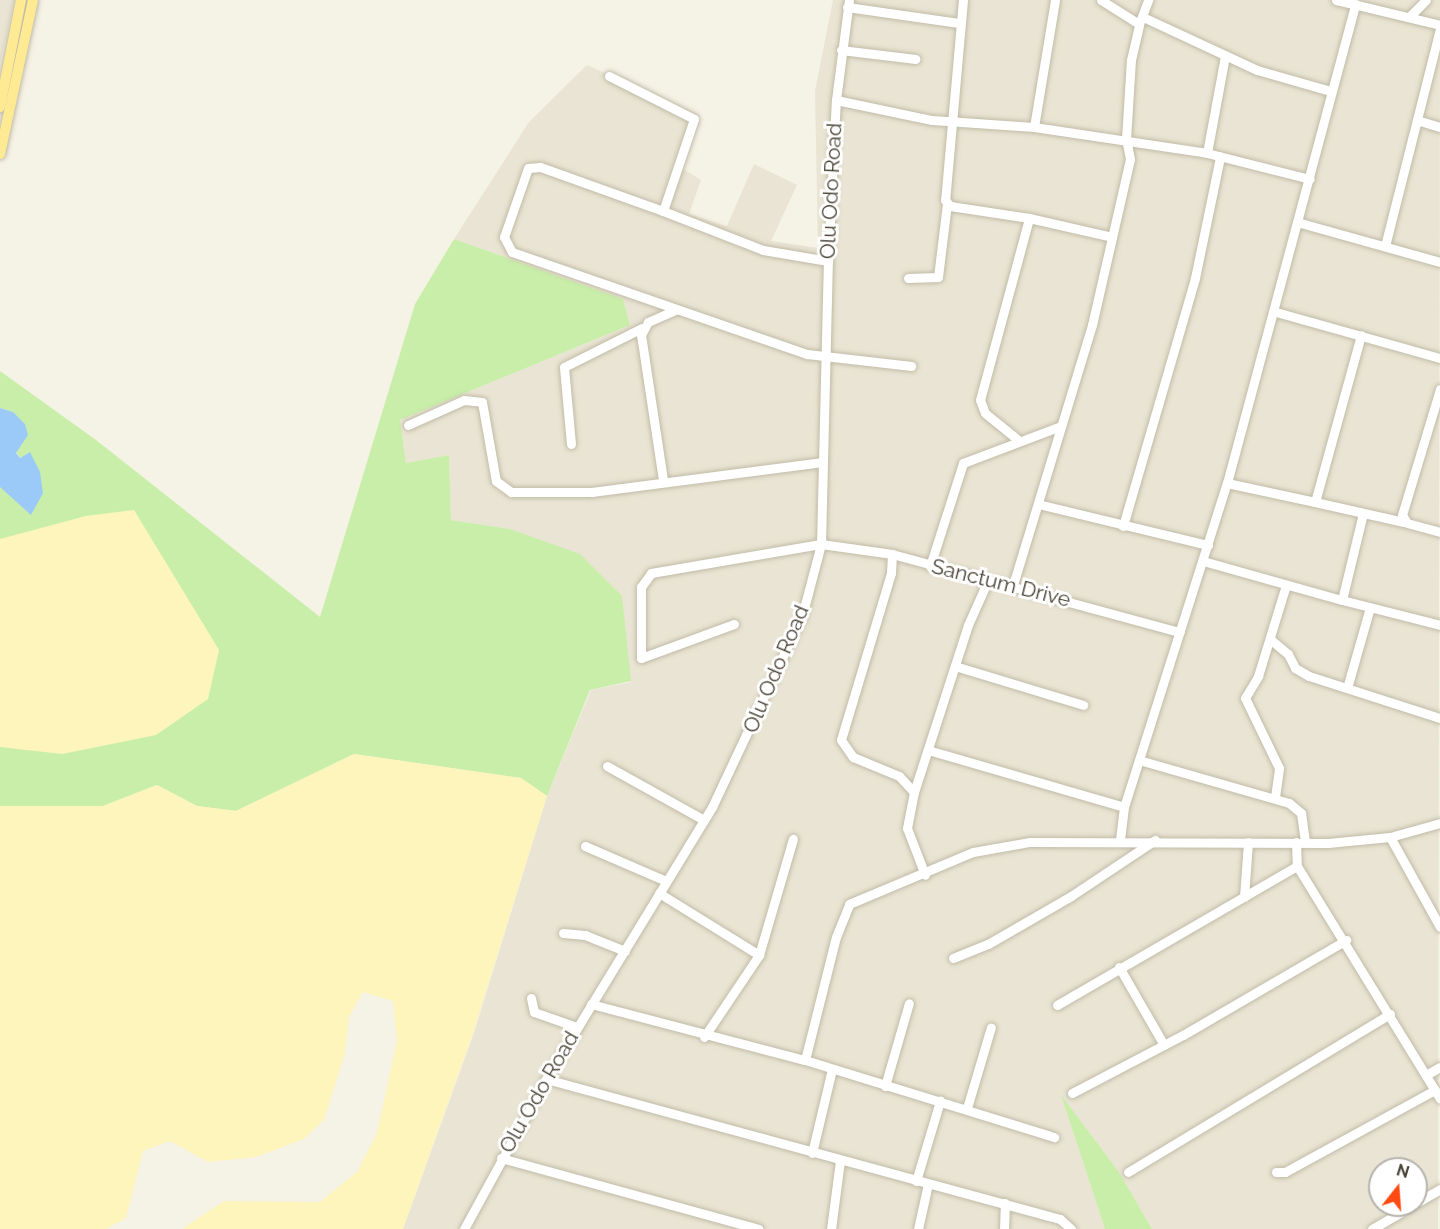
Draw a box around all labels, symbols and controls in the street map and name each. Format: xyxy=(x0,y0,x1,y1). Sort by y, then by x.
street label: Olu Odo Road xyxy=(815,122,847,260)
street label: Sanctum Drive xyxy=(929,554,1073,612)
street label: Olu Odo Road xyxy=(738,601,814,737)
street label: Olu Odo Road xyxy=(494,1027,584,1157)
north arrow xyxy=(1368,1157,1428,1217)
text: N xyxy=(1394,1160,1411,1182)

